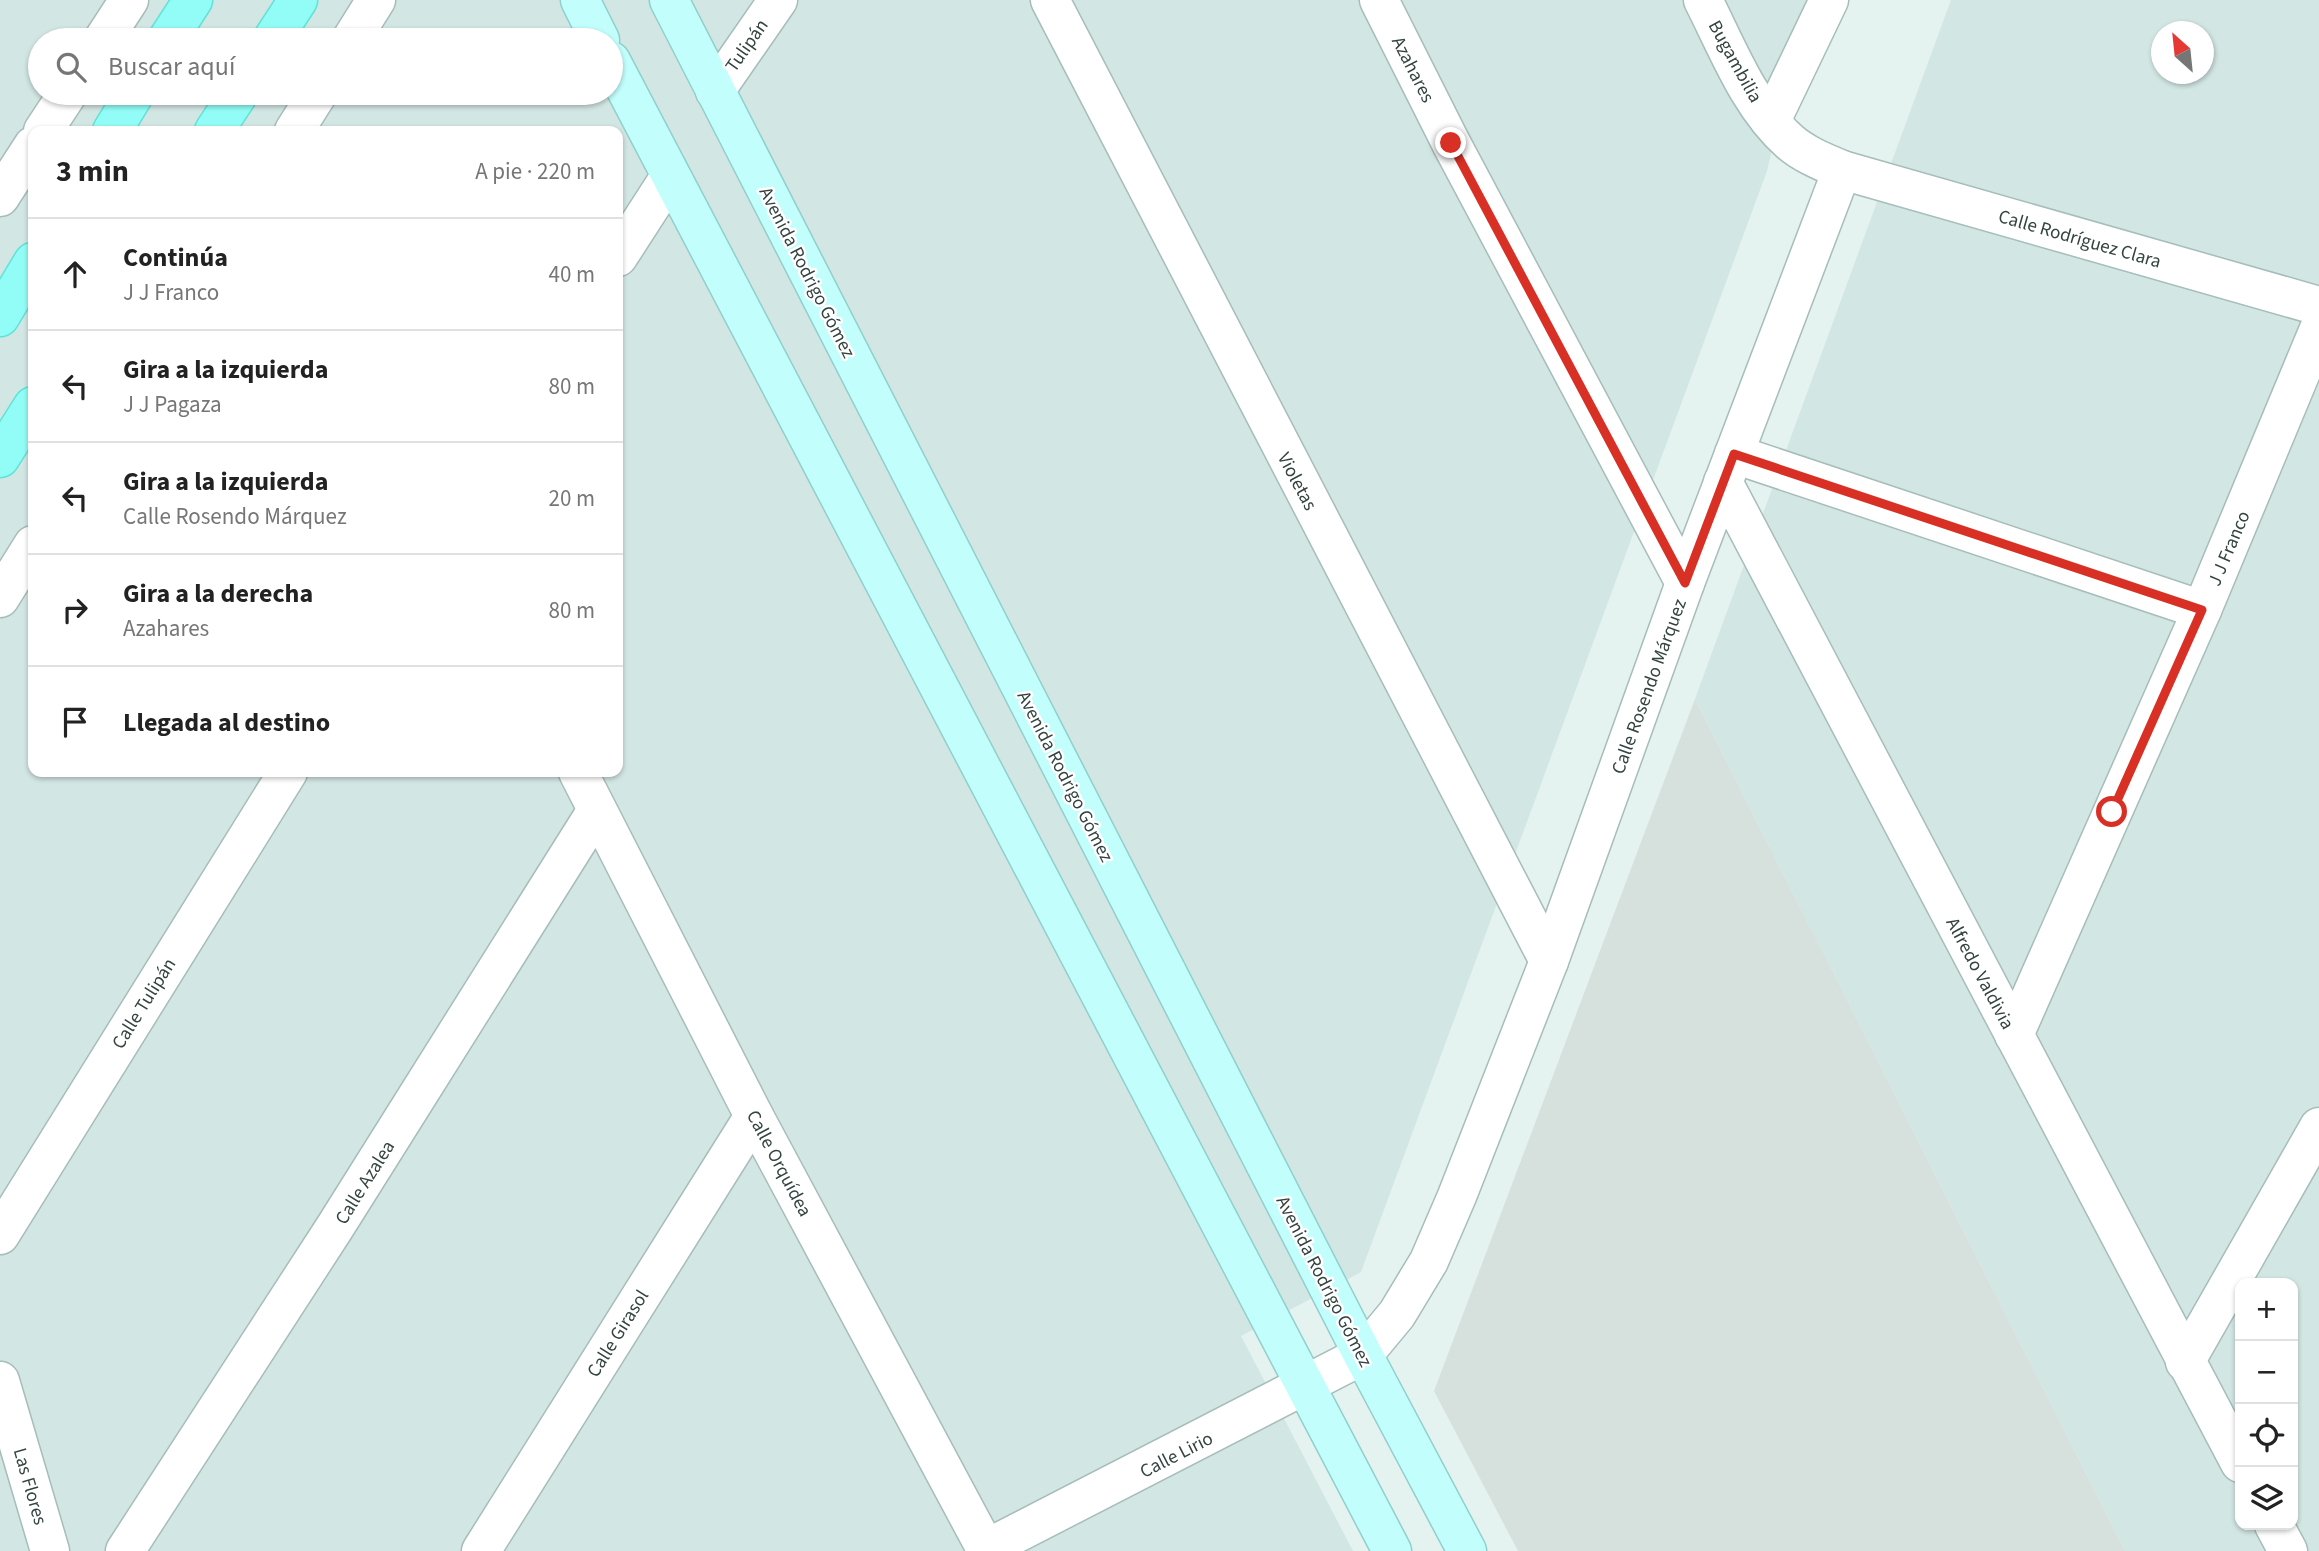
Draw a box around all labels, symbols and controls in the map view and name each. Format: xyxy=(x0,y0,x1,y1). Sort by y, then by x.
street label: Tulipán xyxy=(719,14,775,78)
street label: Bugambilia xyxy=(1701,16,1768,108)
north arrow xyxy=(2151,21,2214,84)
search box xyxy=(28,28,623,105)
street label: Azahares xyxy=(1384,32,1441,108)
icon: search xyxy=(52,48,90,86)
text: Buscar aquí xyxy=(108,48,235,85)
route end xyxy=(1435,127,1466,158)
text: 3 min xyxy=(56,150,129,193)
text: A pie · 220 m xyxy=(475,155,595,188)
street label: Avenida Rodrigo Gómez xyxy=(752,182,862,363)
street label: Calle Rodríguez Clara xyxy=(1995,203,2164,276)
text: Continúa xyxy=(123,239,228,276)
icon: ahead xyxy=(56,255,94,293)
text: 40 m xyxy=(548,258,595,291)
text: J J Franco xyxy=(123,276,219,309)
text: Gira a la izquierda xyxy=(123,351,328,388)
icon: left xyxy=(56,367,94,405)
text: 80 m xyxy=(548,370,595,403)
text: J J Pagaza xyxy=(123,388,222,421)
street label: Violetas xyxy=(1270,448,1323,516)
text: Gira a la izquierda xyxy=(123,463,328,500)
icon: left xyxy=(56,479,94,517)
text: 20 m xyxy=(548,482,595,515)
text: Calle Rosendo Márquez xyxy=(123,500,347,533)
street label: J J Franco xyxy=(2201,507,2257,590)
text: Gira a la derecha xyxy=(123,575,313,612)
icon: right xyxy=(56,591,94,629)
text: 80 m xyxy=(548,594,595,627)
street label: Calle Rosendo Márquez xyxy=(1605,595,1694,778)
text: Azahares xyxy=(123,612,209,645)
street label: Avenida Rodrigo Gómez xyxy=(1010,686,1120,867)
icon: arrive xyxy=(56,703,94,741)
text: Llegada al destino xyxy=(123,704,330,741)
route start xyxy=(2096,796,2127,827)
street label: Alfredo Valdivia xyxy=(1939,913,2021,1034)
street label: Calle Tulipán xyxy=(106,953,183,1055)
street label: Calle Orquídea xyxy=(739,1106,818,1222)
street label: Calle Azalea xyxy=(329,1136,402,1230)
street label: Avenida Rodrigo Gómez xyxy=(1269,1191,1379,1372)
map controls xyxy=(2235,1278,2298,1530)
button: + xyxy=(2235,1278,2298,1341)
street label: Calle Girasol xyxy=(581,1285,656,1383)
button: − xyxy=(2235,1341,2298,1404)
button: locate xyxy=(2235,1404,2298,1467)
street label: Calle Lirio xyxy=(1135,1425,1218,1485)
street label: Las Flores xyxy=(6,1445,53,1528)
button: layers xyxy=(2235,1467,2298,1530)

